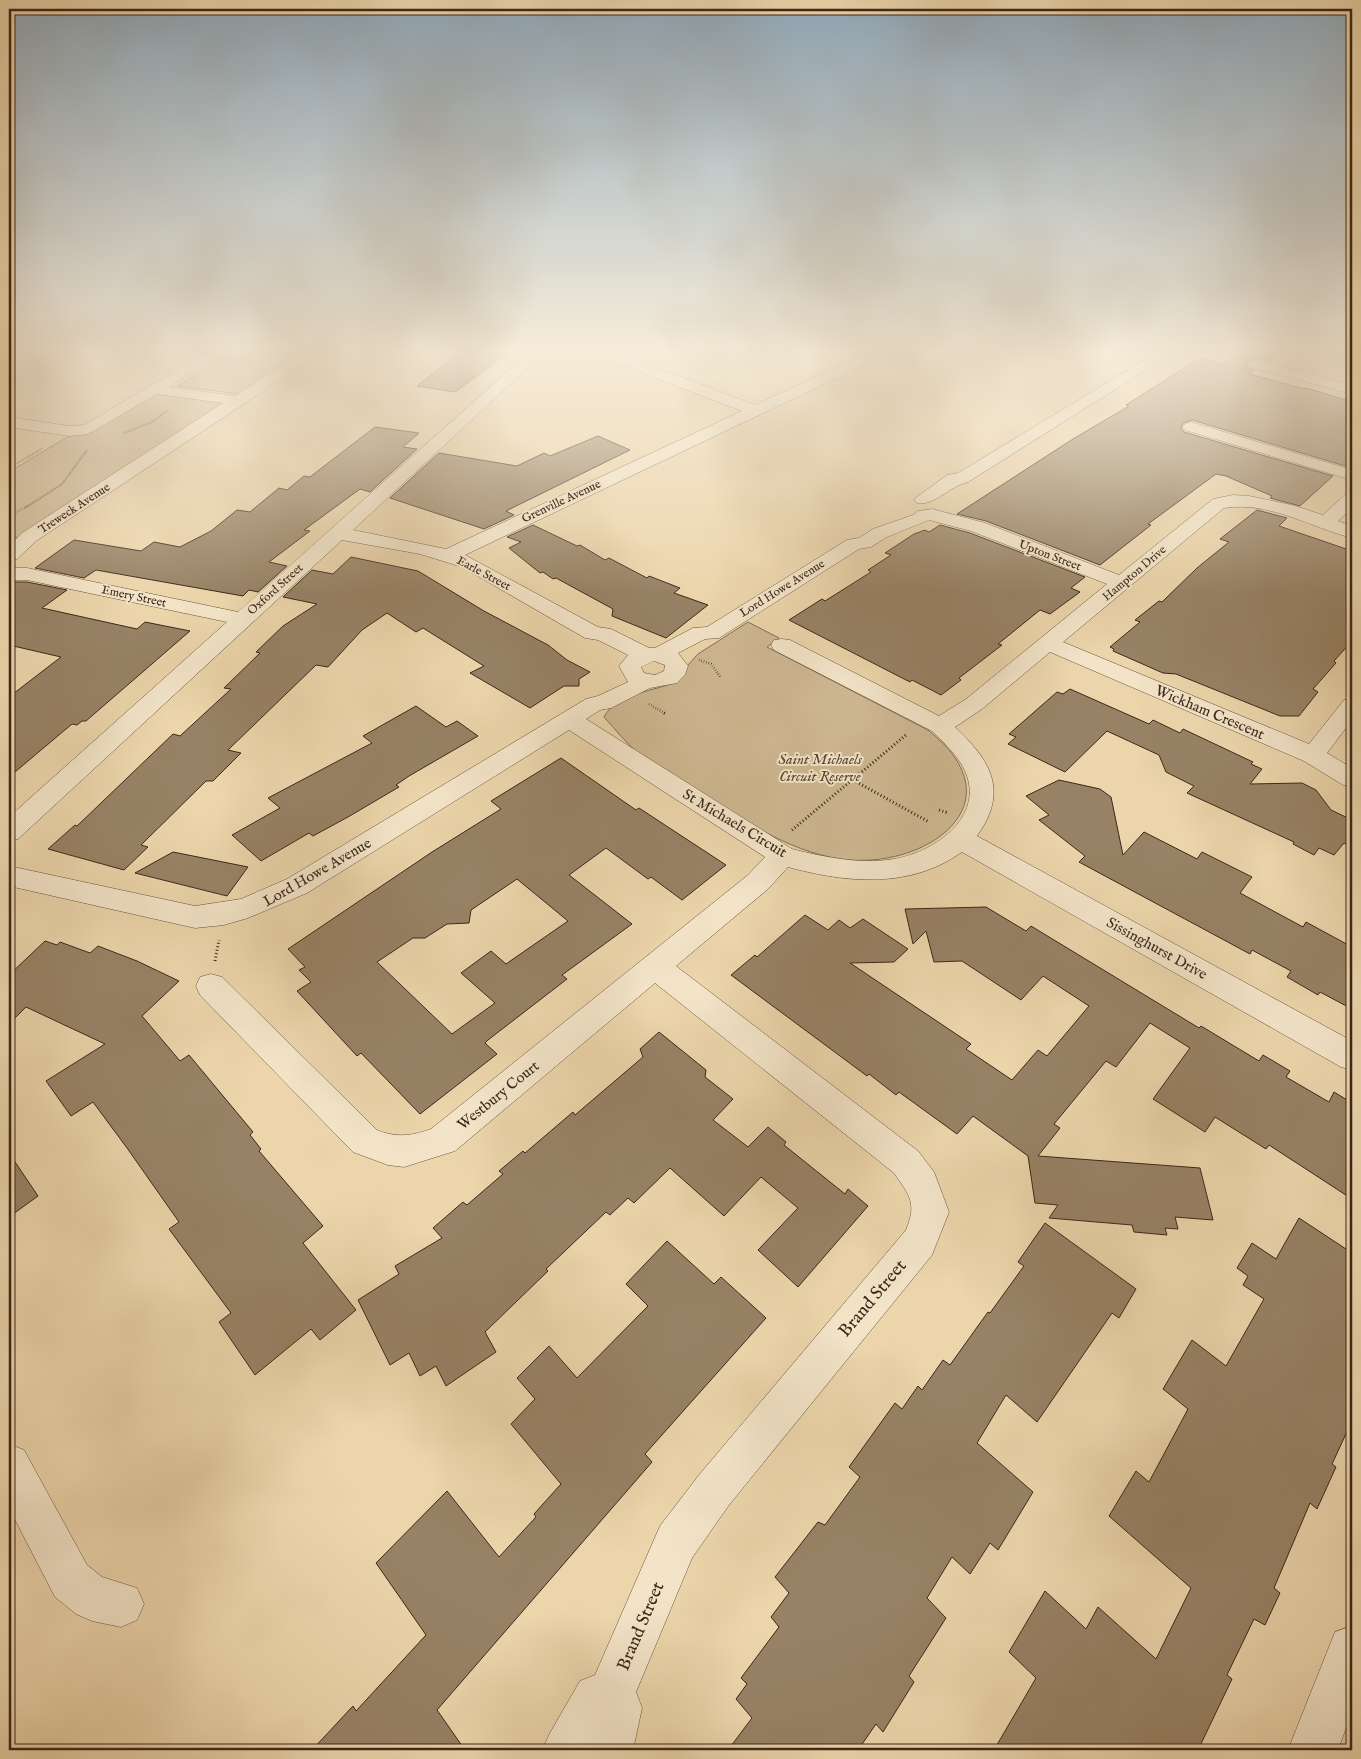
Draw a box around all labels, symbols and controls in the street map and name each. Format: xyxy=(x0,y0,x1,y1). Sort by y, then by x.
street label: Grenville Avenue xyxy=(519,476,604,526)
street label: Treweck Avenue xyxy=(36,480,113,537)
street label: Upton Street xyxy=(1016,537,1083,575)
street label: Hampton Drive xyxy=(1099,542,1170,605)
street label: Earle Street xyxy=(454,553,513,594)
street label: Lord Howe Avenue xyxy=(737,556,828,621)
street label: Oxford Street xyxy=(244,560,306,618)
street label: Emery Street xyxy=(100,582,168,611)
street label: Wickham Crescent xyxy=(1152,681,1267,744)
park label: Saint Michaels Circuit Reserve xyxy=(778,750,862,786)
street label: St Michaels Circuit xyxy=(679,785,790,862)
street label: Lord Howe Avenue xyxy=(260,834,375,911)
street label: Sissinghurst Drive xyxy=(1103,913,1211,984)
street label: Westbury Court xyxy=(454,1057,543,1134)
street label: Brand Street xyxy=(834,1256,912,1342)
street label: Brand Street xyxy=(612,1579,670,1674)

